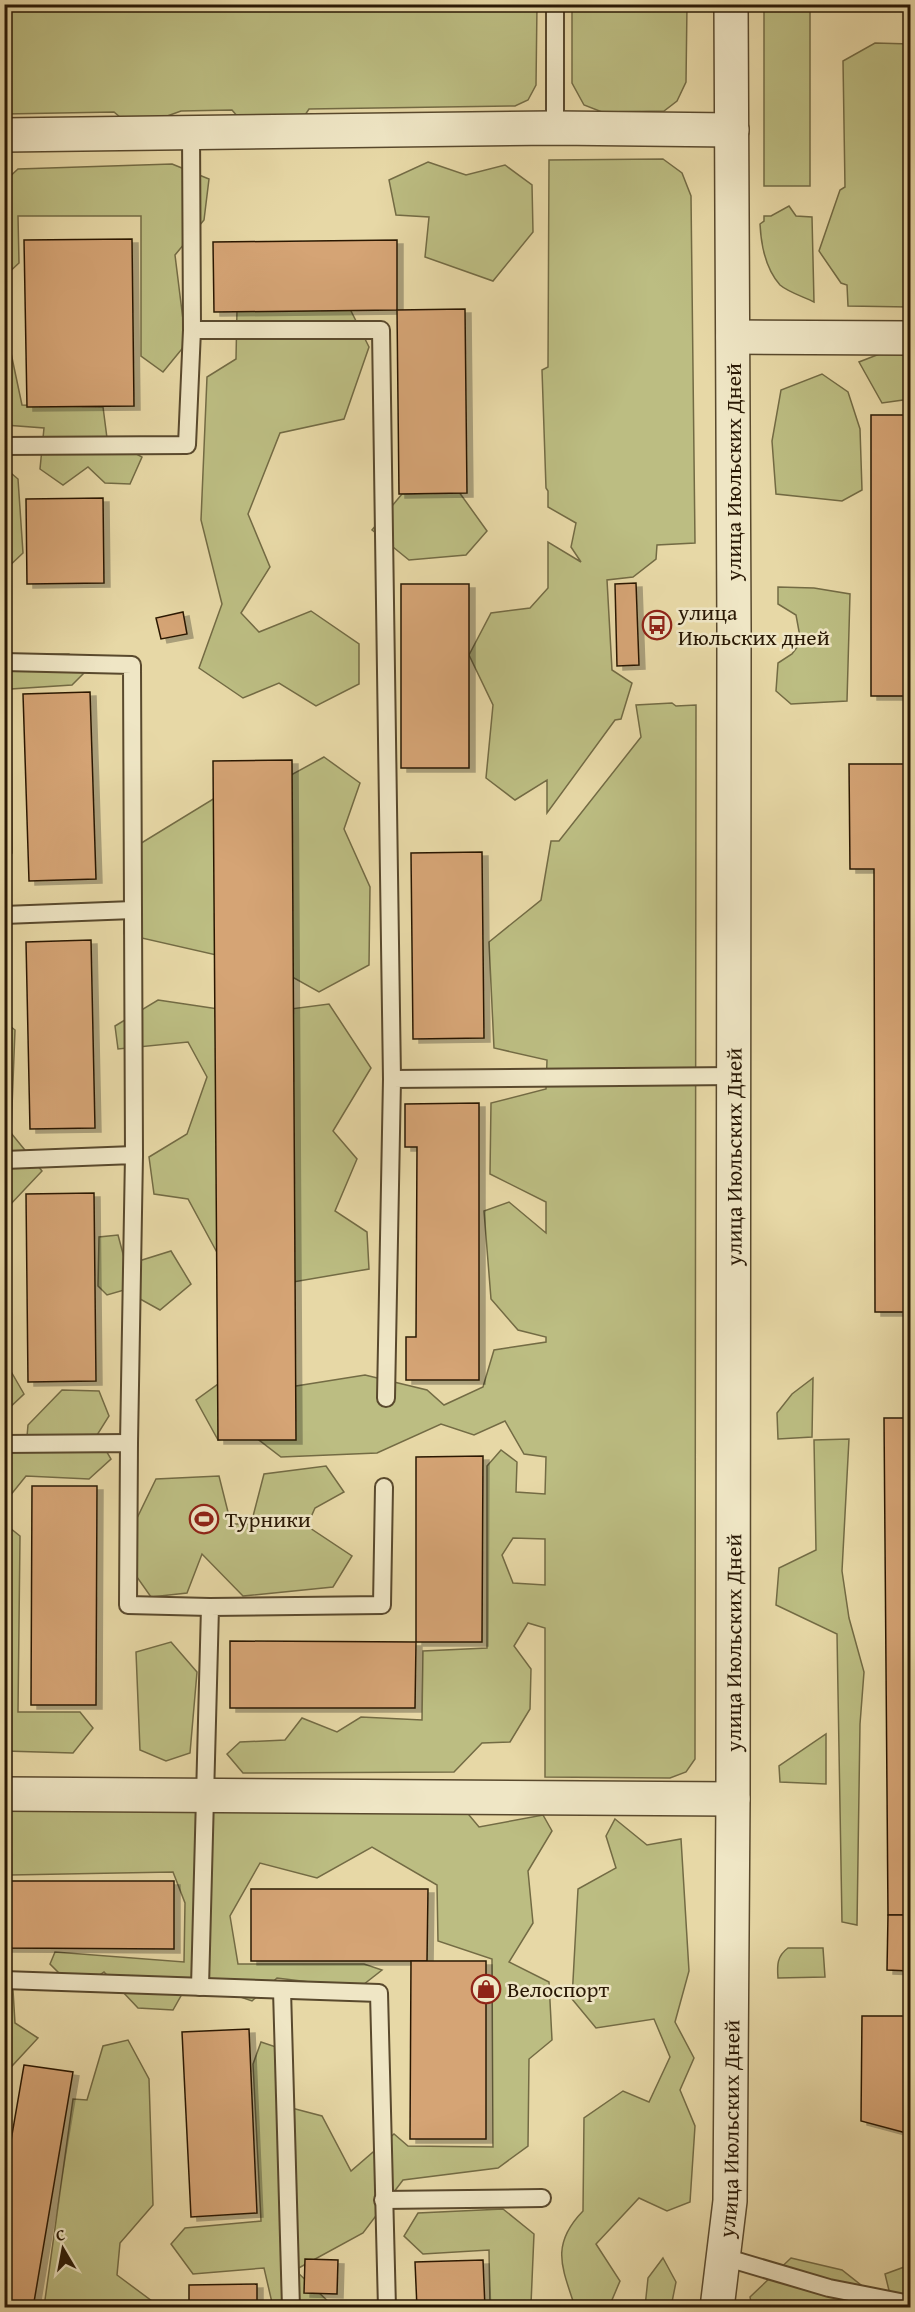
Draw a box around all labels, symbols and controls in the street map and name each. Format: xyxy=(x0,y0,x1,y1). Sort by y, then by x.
street label: улица Июльских Дней xyxy=(717,363,749,582)
place label: улица Июльских дней xyxy=(677,596,830,653)
bus stop icon: улица Июльских дней xyxy=(641,609,673,641)
street label: улица Июльских Дней xyxy=(717,1048,750,1267)
sports icon: Турники xyxy=(188,1503,220,1535)
place label: Турники xyxy=(225,1503,311,1535)
street label: улица Июльских Дней xyxy=(717,1534,749,1753)
shop icon: Велоспорт xyxy=(470,1973,502,2005)
place label: Велоспорт xyxy=(507,1973,609,2005)
street label: улица Июльских Дней xyxy=(710,2020,747,2241)
north arrow xyxy=(33,2219,93,2279)
text: С xyxy=(54,2222,67,2247)

